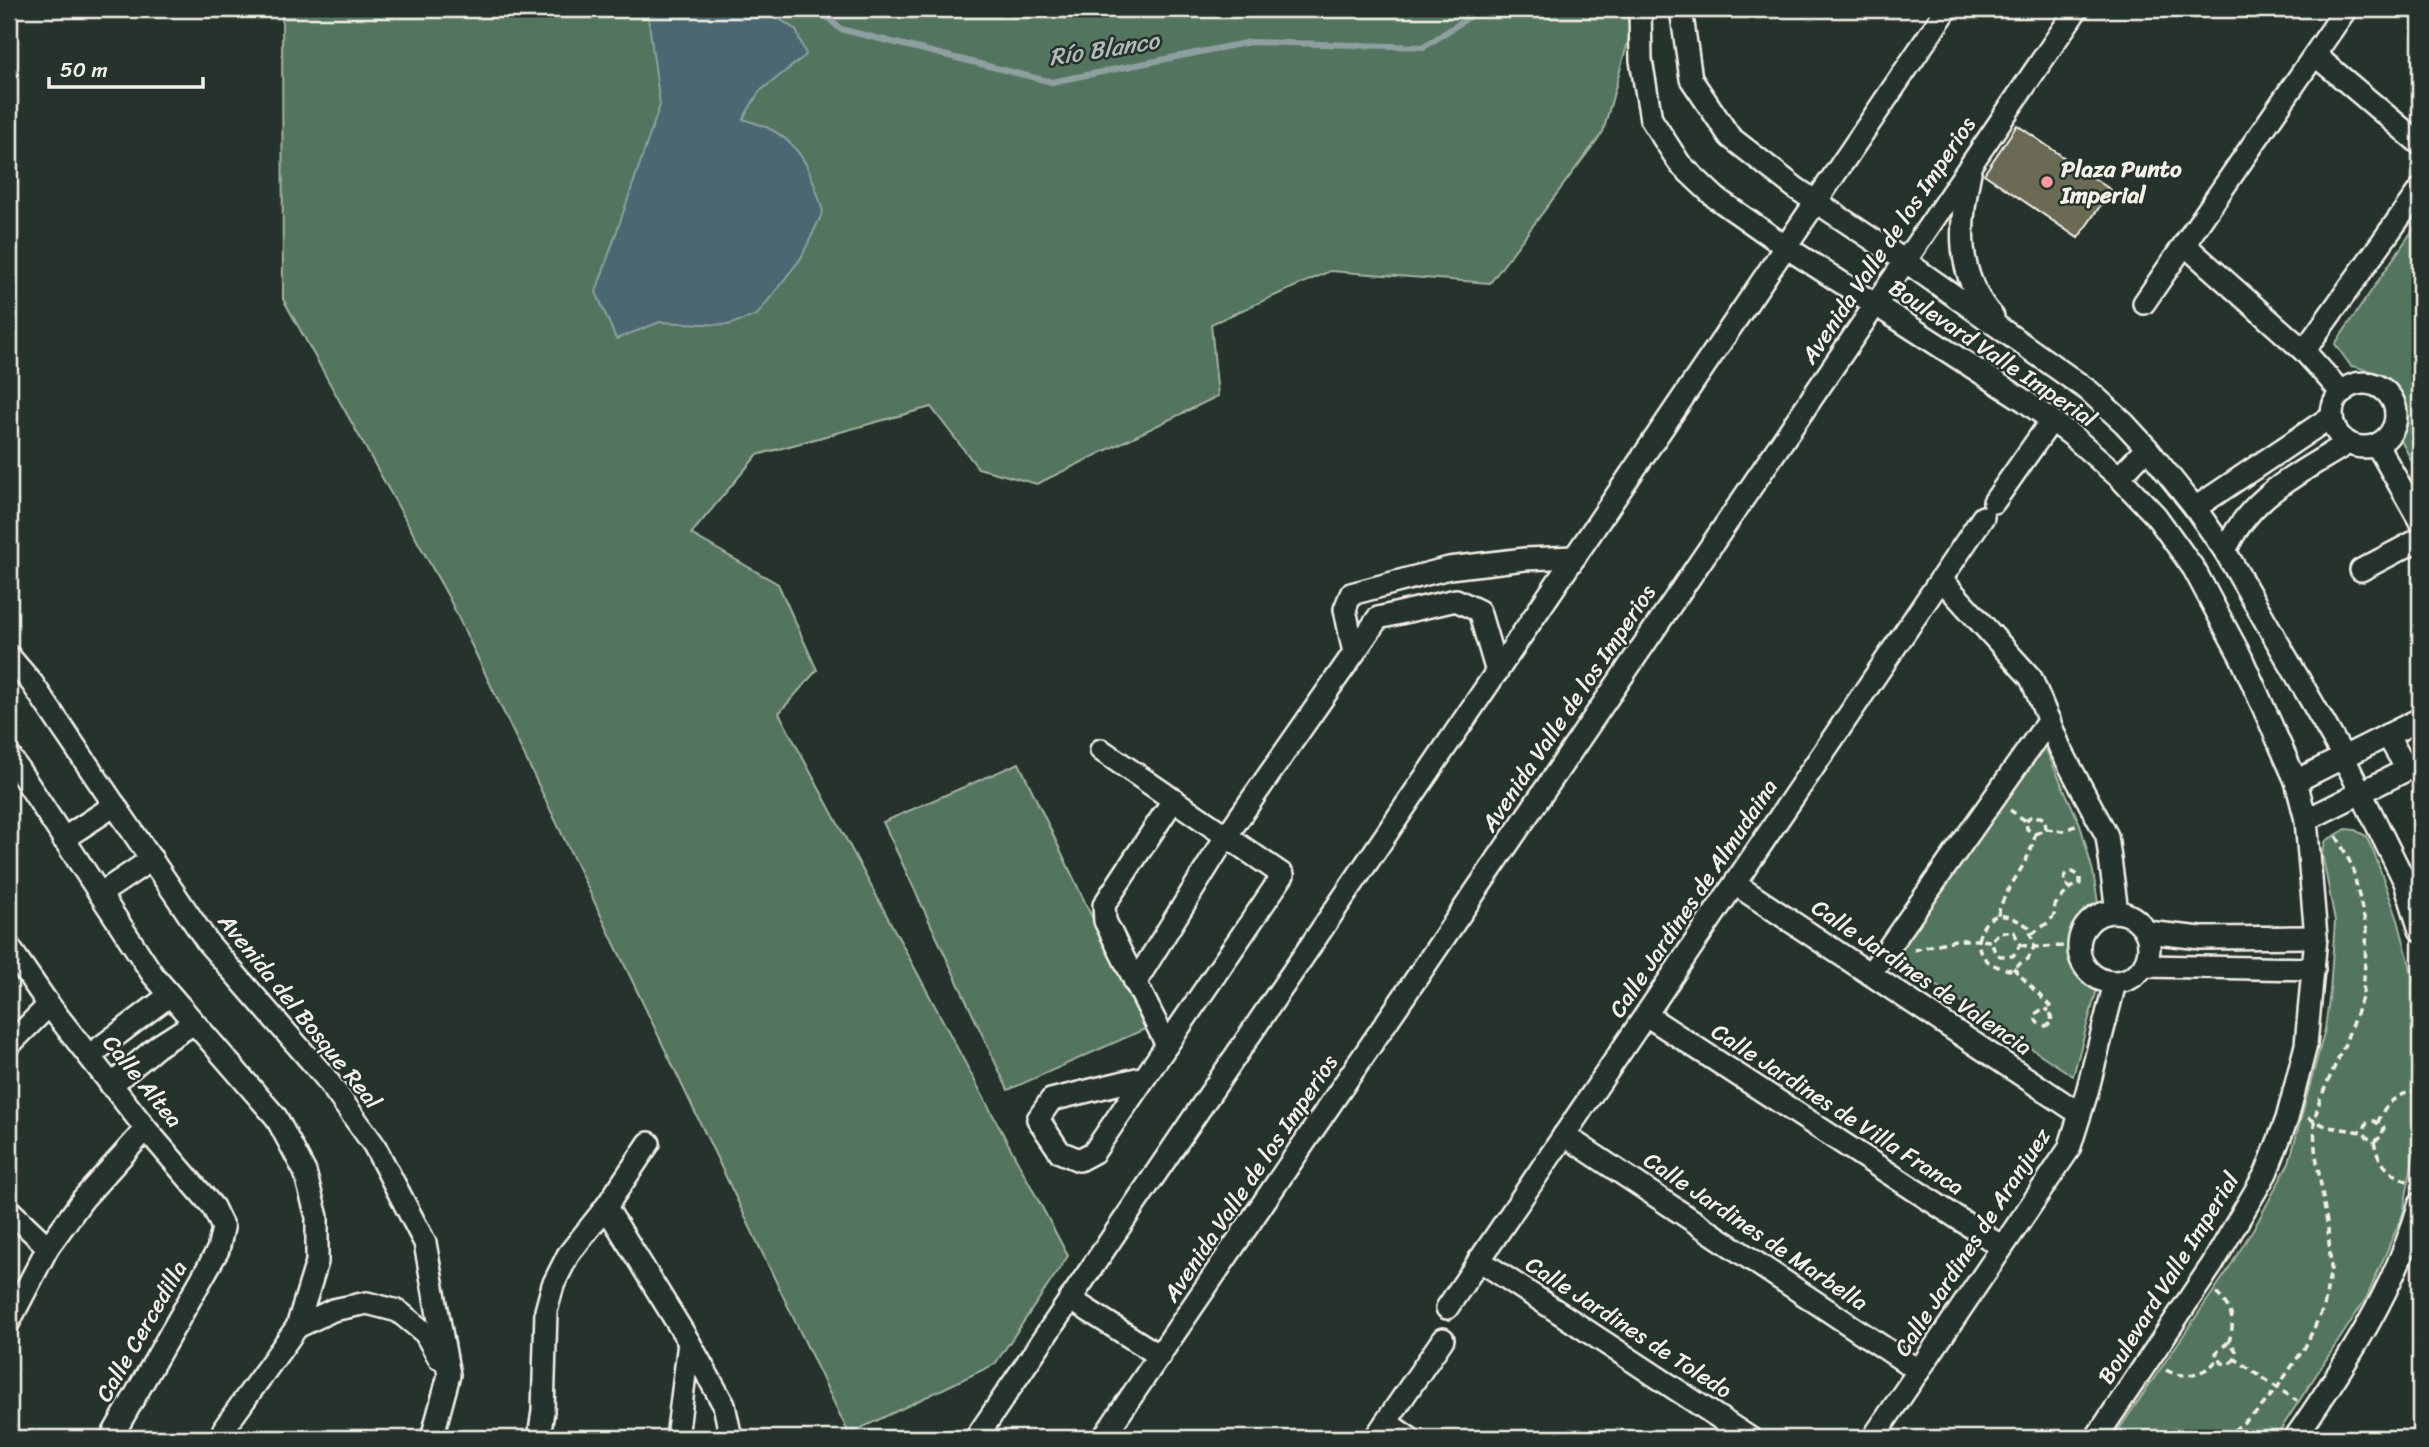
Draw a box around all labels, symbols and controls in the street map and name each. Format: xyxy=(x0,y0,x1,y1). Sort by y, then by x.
water label: Río Blanco xyxy=(1046,19,1164,78)
scale bar xyxy=(49,46,203,90)
text: 50 m xyxy=(60,51,108,89)
street label: Avenida Valle de los Imperios xyxy=(1789,107,1987,374)
place label: Plaza Punto Imperial xyxy=(2060,149,2182,216)
marker: Plaza Punto Imperial xyxy=(2039,174,2055,190)
street label: Boulevard Valle Imperial xyxy=(1880,268,2106,439)
street label: Avenida Valle de los Imperios xyxy=(1469,575,1667,842)
street label: Calle Jardines de Almudaina xyxy=(1598,770,1789,1026)
street label: Calle Jardines de Valencia xyxy=(1803,888,2041,1067)
street label: Avenida del Bosque Real xyxy=(206,903,392,1119)
street label: Calle Jardines de Villa Franca xyxy=(1703,1012,1973,1207)
street label: Calle Altea xyxy=(92,1025,194,1137)
street label: Avenida Valle de los Imperios xyxy=(1151,1045,1349,1312)
street label: Calle Jardines de Aranjuez xyxy=(1883,1119,2063,1365)
street label: Calle Jardines de Marbella xyxy=(1635,1141,1877,1323)
street label: Boulevard Valle Imperial xyxy=(2086,1163,2251,1393)
street label: Calle Jardines de Toledo xyxy=(1517,1245,1741,1410)
street label: Calle Cercedilla xyxy=(84,1252,199,1410)

